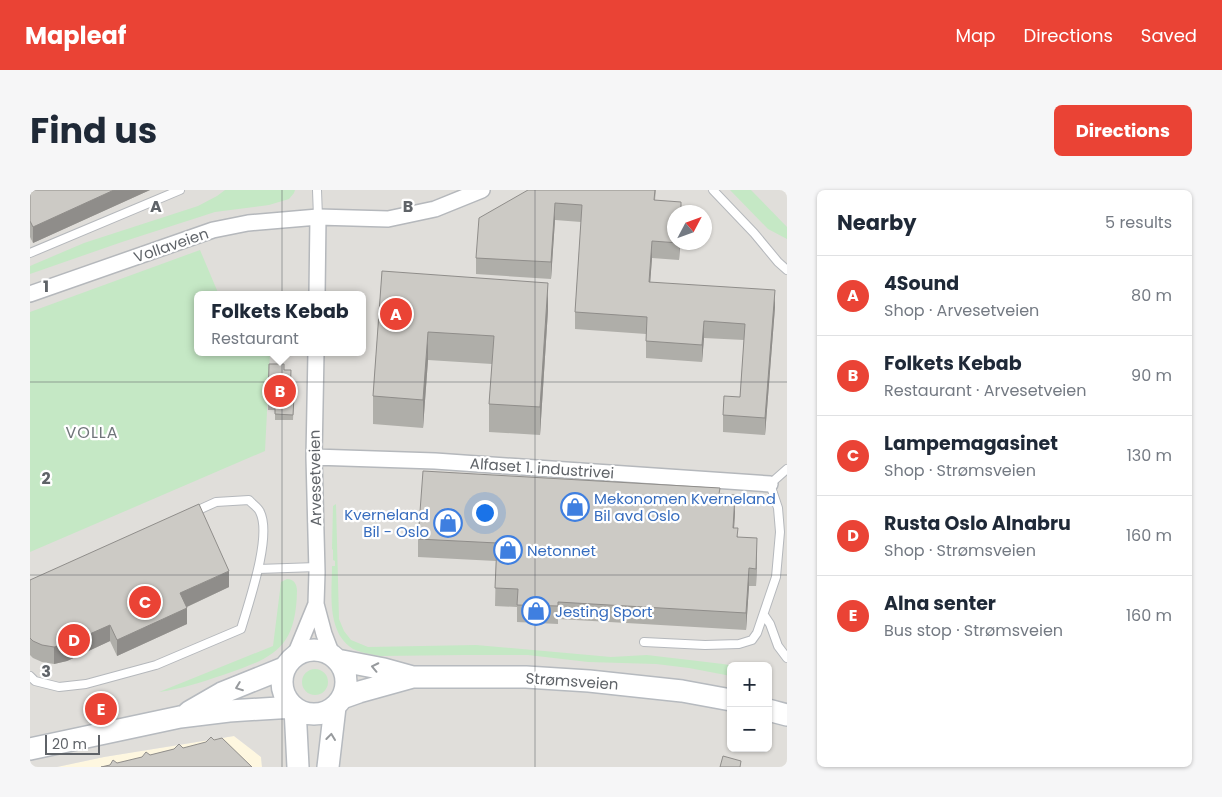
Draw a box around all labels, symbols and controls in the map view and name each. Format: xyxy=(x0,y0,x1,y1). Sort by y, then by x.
text: Mapleaf xyxy=(25,19,126,52)
text: Map xyxy=(956,23,995,48)
text: Directions xyxy=(1023,23,1113,48)
text: Saved xyxy=(1141,23,1197,48)
button: Directions xyxy=(1054,105,1192,156)
text: Find us xyxy=(30,106,157,155)
text: A xyxy=(150,195,162,218)
text: B xyxy=(403,195,413,218)
north arrow xyxy=(667,205,712,250)
text: Nearby xyxy=(837,208,917,237)
text: 5 results xyxy=(1105,211,1172,234)
street label: Vollaveien xyxy=(131,222,211,268)
text: 4Sound xyxy=(884,270,959,297)
text: 1 xyxy=(43,275,49,298)
text: A xyxy=(847,284,859,307)
text: 80 m xyxy=(1131,284,1172,307)
popup xyxy=(194,291,366,356)
pin: A xyxy=(380,295,412,333)
text: Folkets Kebab xyxy=(211,298,349,325)
text: Shop · Arvesetveien xyxy=(884,299,1039,322)
text: Restaurant xyxy=(211,327,299,350)
text: Folkets Kebab xyxy=(884,350,1022,377)
text: B xyxy=(848,364,858,387)
text: 90 m xyxy=(1131,364,1172,387)
pin: B xyxy=(264,372,296,410)
text: Restaurant · Arvesetveien xyxy=(884,379,1086,402)
district label: VOLLA xyxy=(65,421,119,444)
street label: Arvesetveien xyxy=(304,430,326,526)
text: Lampemagasinet xyxy=(884,430,1058,457)
text: C xyxy=(847,444,859,467)
text: 130 m xyxy=(1127,444,1172,467)
street label: Alfaset 1. industrivei xyxy=(469,452,615,484)
text: Shop · Strømsveien xyxy=(884,459,1036,482)
text: 2 xyxy=(41,467,51,490)
place label: Mekonomen Kverneland Bil avd Oslo xyxy=(594,488,776,526)
shop icon: Mekonomen Kverneland Bil avd Oslo xyxy=(560,492,590,522)
your location xyxy=(472,500,498,526)
place label: Kverneland Bil - Oslo xyxy=(344,504,429,542)
shop icon: Kverneland Bil - Oslo xyxy=(433,508,463,538)
text: Rusta Oslo Alnabru xyxy=(884,510,1071,537)
text: D xyxy=(847,524,859,547)
text: 160 m xyxy=(1126,524,1172,547)
shop icon: Netonnet xyxy=(493,535,523,565)
text: Shop · Strømsveien xyxy=(884,539,1036,562)
place label: Netonnet xyxy=(527,540,596,561)
pin: C xyxy=(129,583,161,621)
text: Alna senter xyxy=(884,590,996,617)
shop icon: Jesting Sport xyxy=(521,596,551,626)
place label: Jesting Sport xyxy=(555,601,653,622)
text: E xyxy=(849,604,857,627)
text: 160 m xyxy=(1126,604,1172,627)
text: Bus stop · Strømsveien xyxy=(884,619,1063,642)
pin: D xyxy=(58,621,90,659)
text: 3 xyxy=(41,660,51,683)
map controls xyxy=(727,662,772,752)
button: + xyxy=(727,662,772,707)
one-way arrow xyxy=(371,663,380,673)
street label: Strømsveien xyxy=(525,667,619,695)
one-way arrow xyxy=(235,681,244,691)
pin: E xyxy=(85,690,117,728)
button: − xyxy=(727,707,772,752)
scale bar xyxy=(45,732,100,755)
one-way arrow xyxy=(325,733,336,741)
text: 20 m xyxy=(52,734,87,754)

